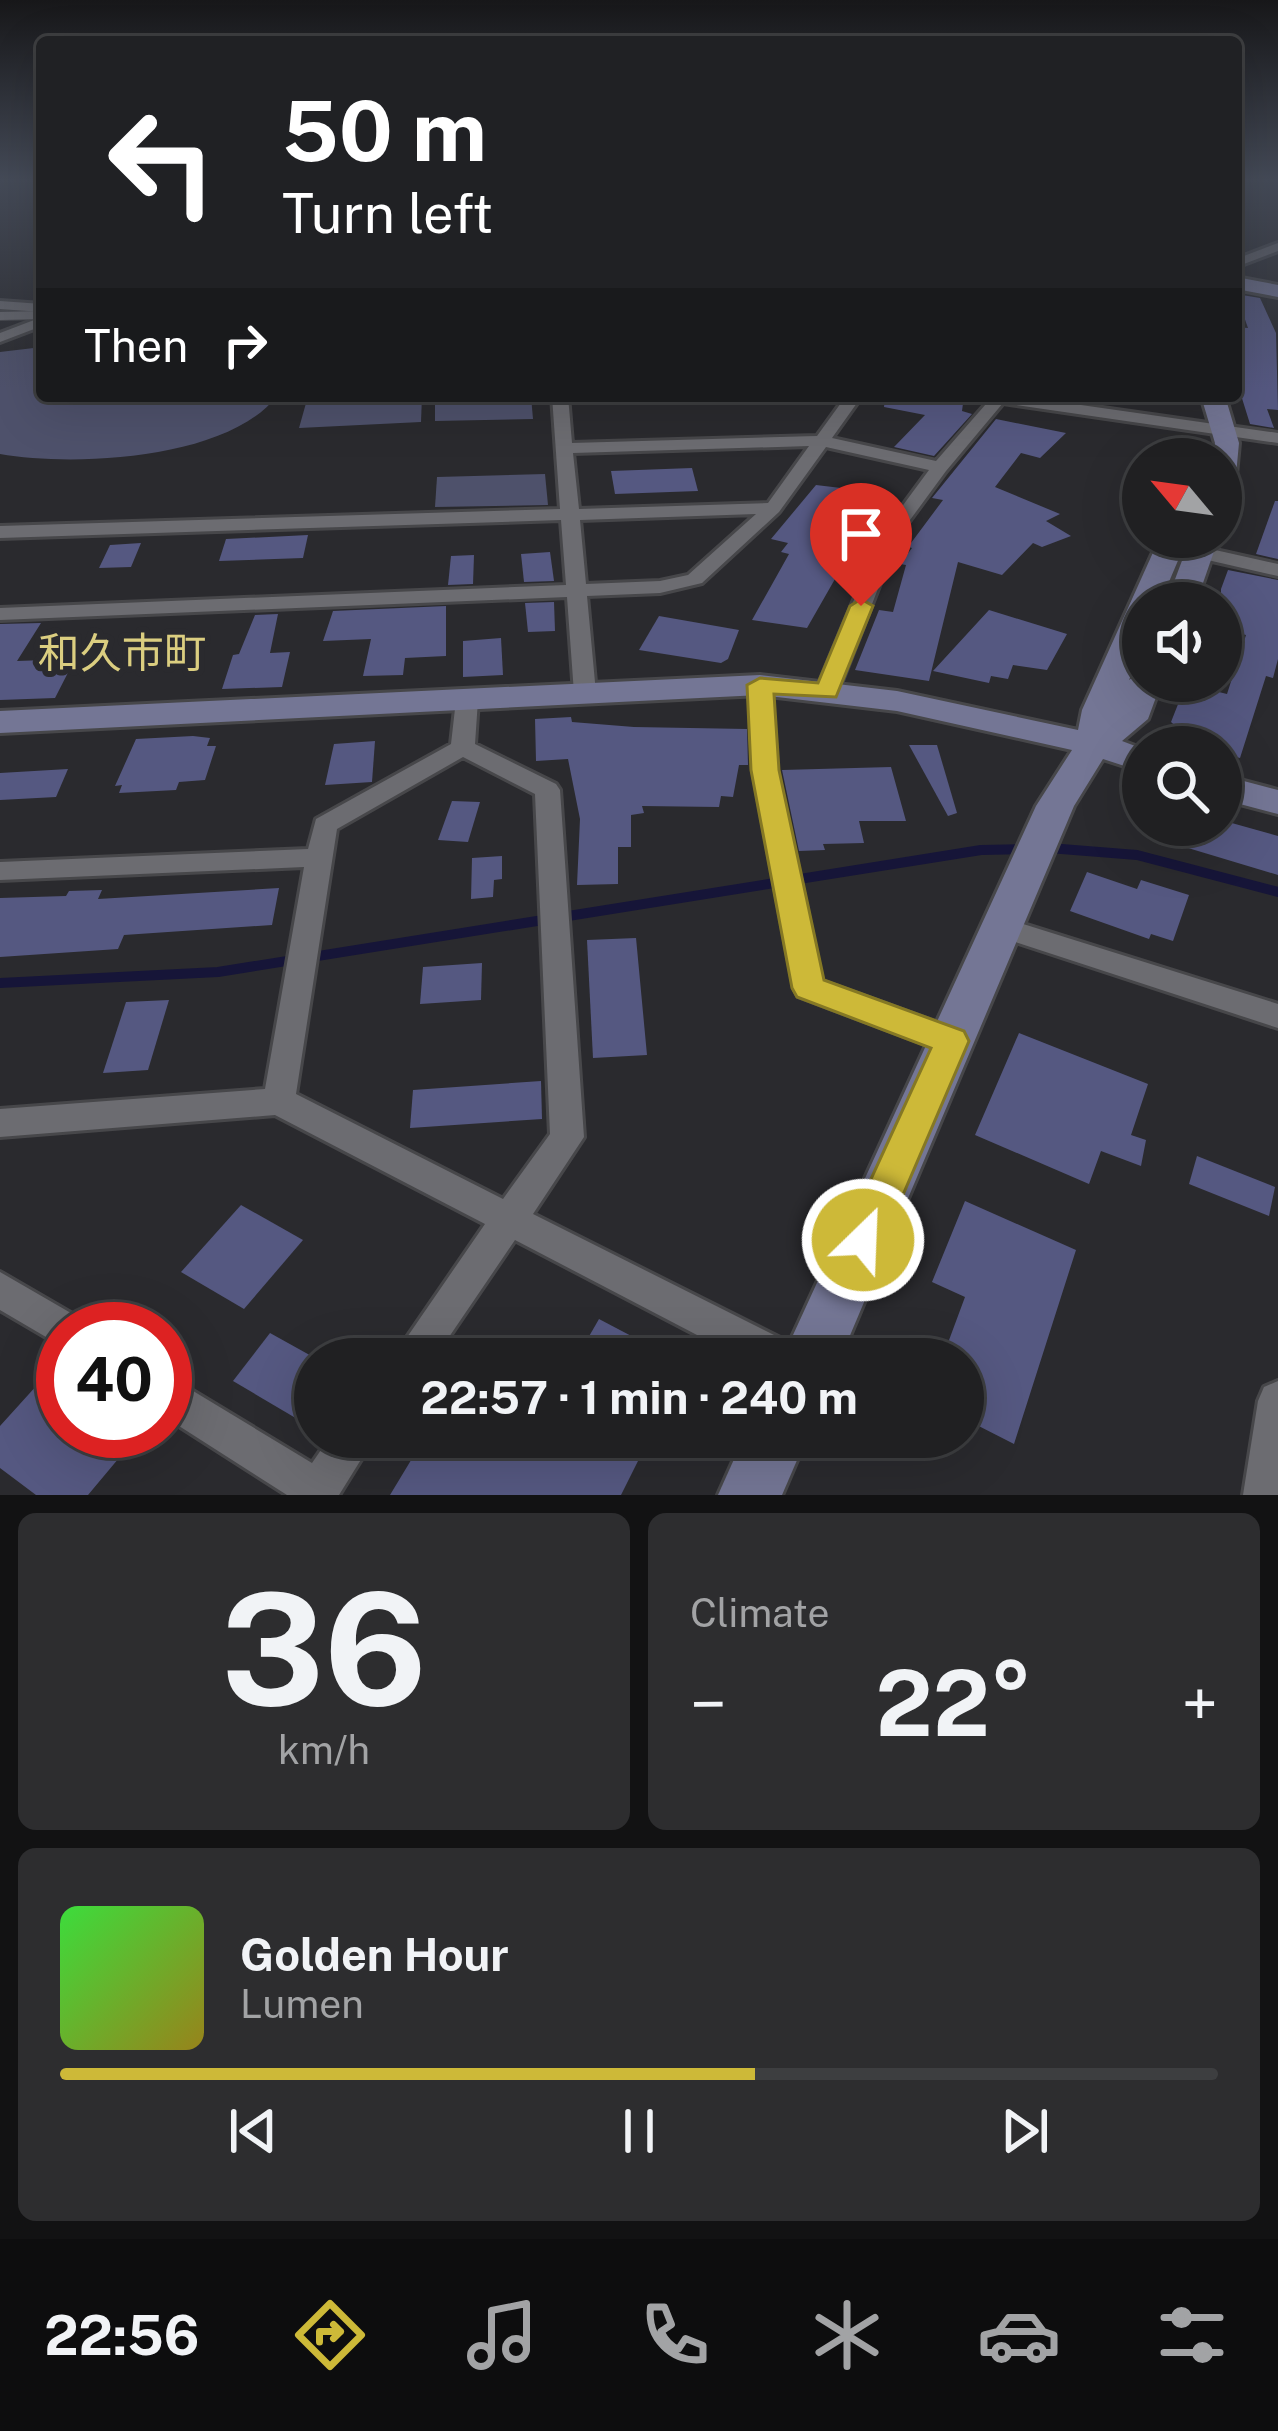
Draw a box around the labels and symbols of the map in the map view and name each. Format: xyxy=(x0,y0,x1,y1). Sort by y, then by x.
north arrow xyxy=(1122,438,1242,558)
pin xyxy=(810,483,912,606)
district label: 和久市町 xyxy=(38,628,206,677)
position arrow xyxy=(800,1177,926,1303)
speed limit sign: 40 xyxy=(36,1302,192,1458)

